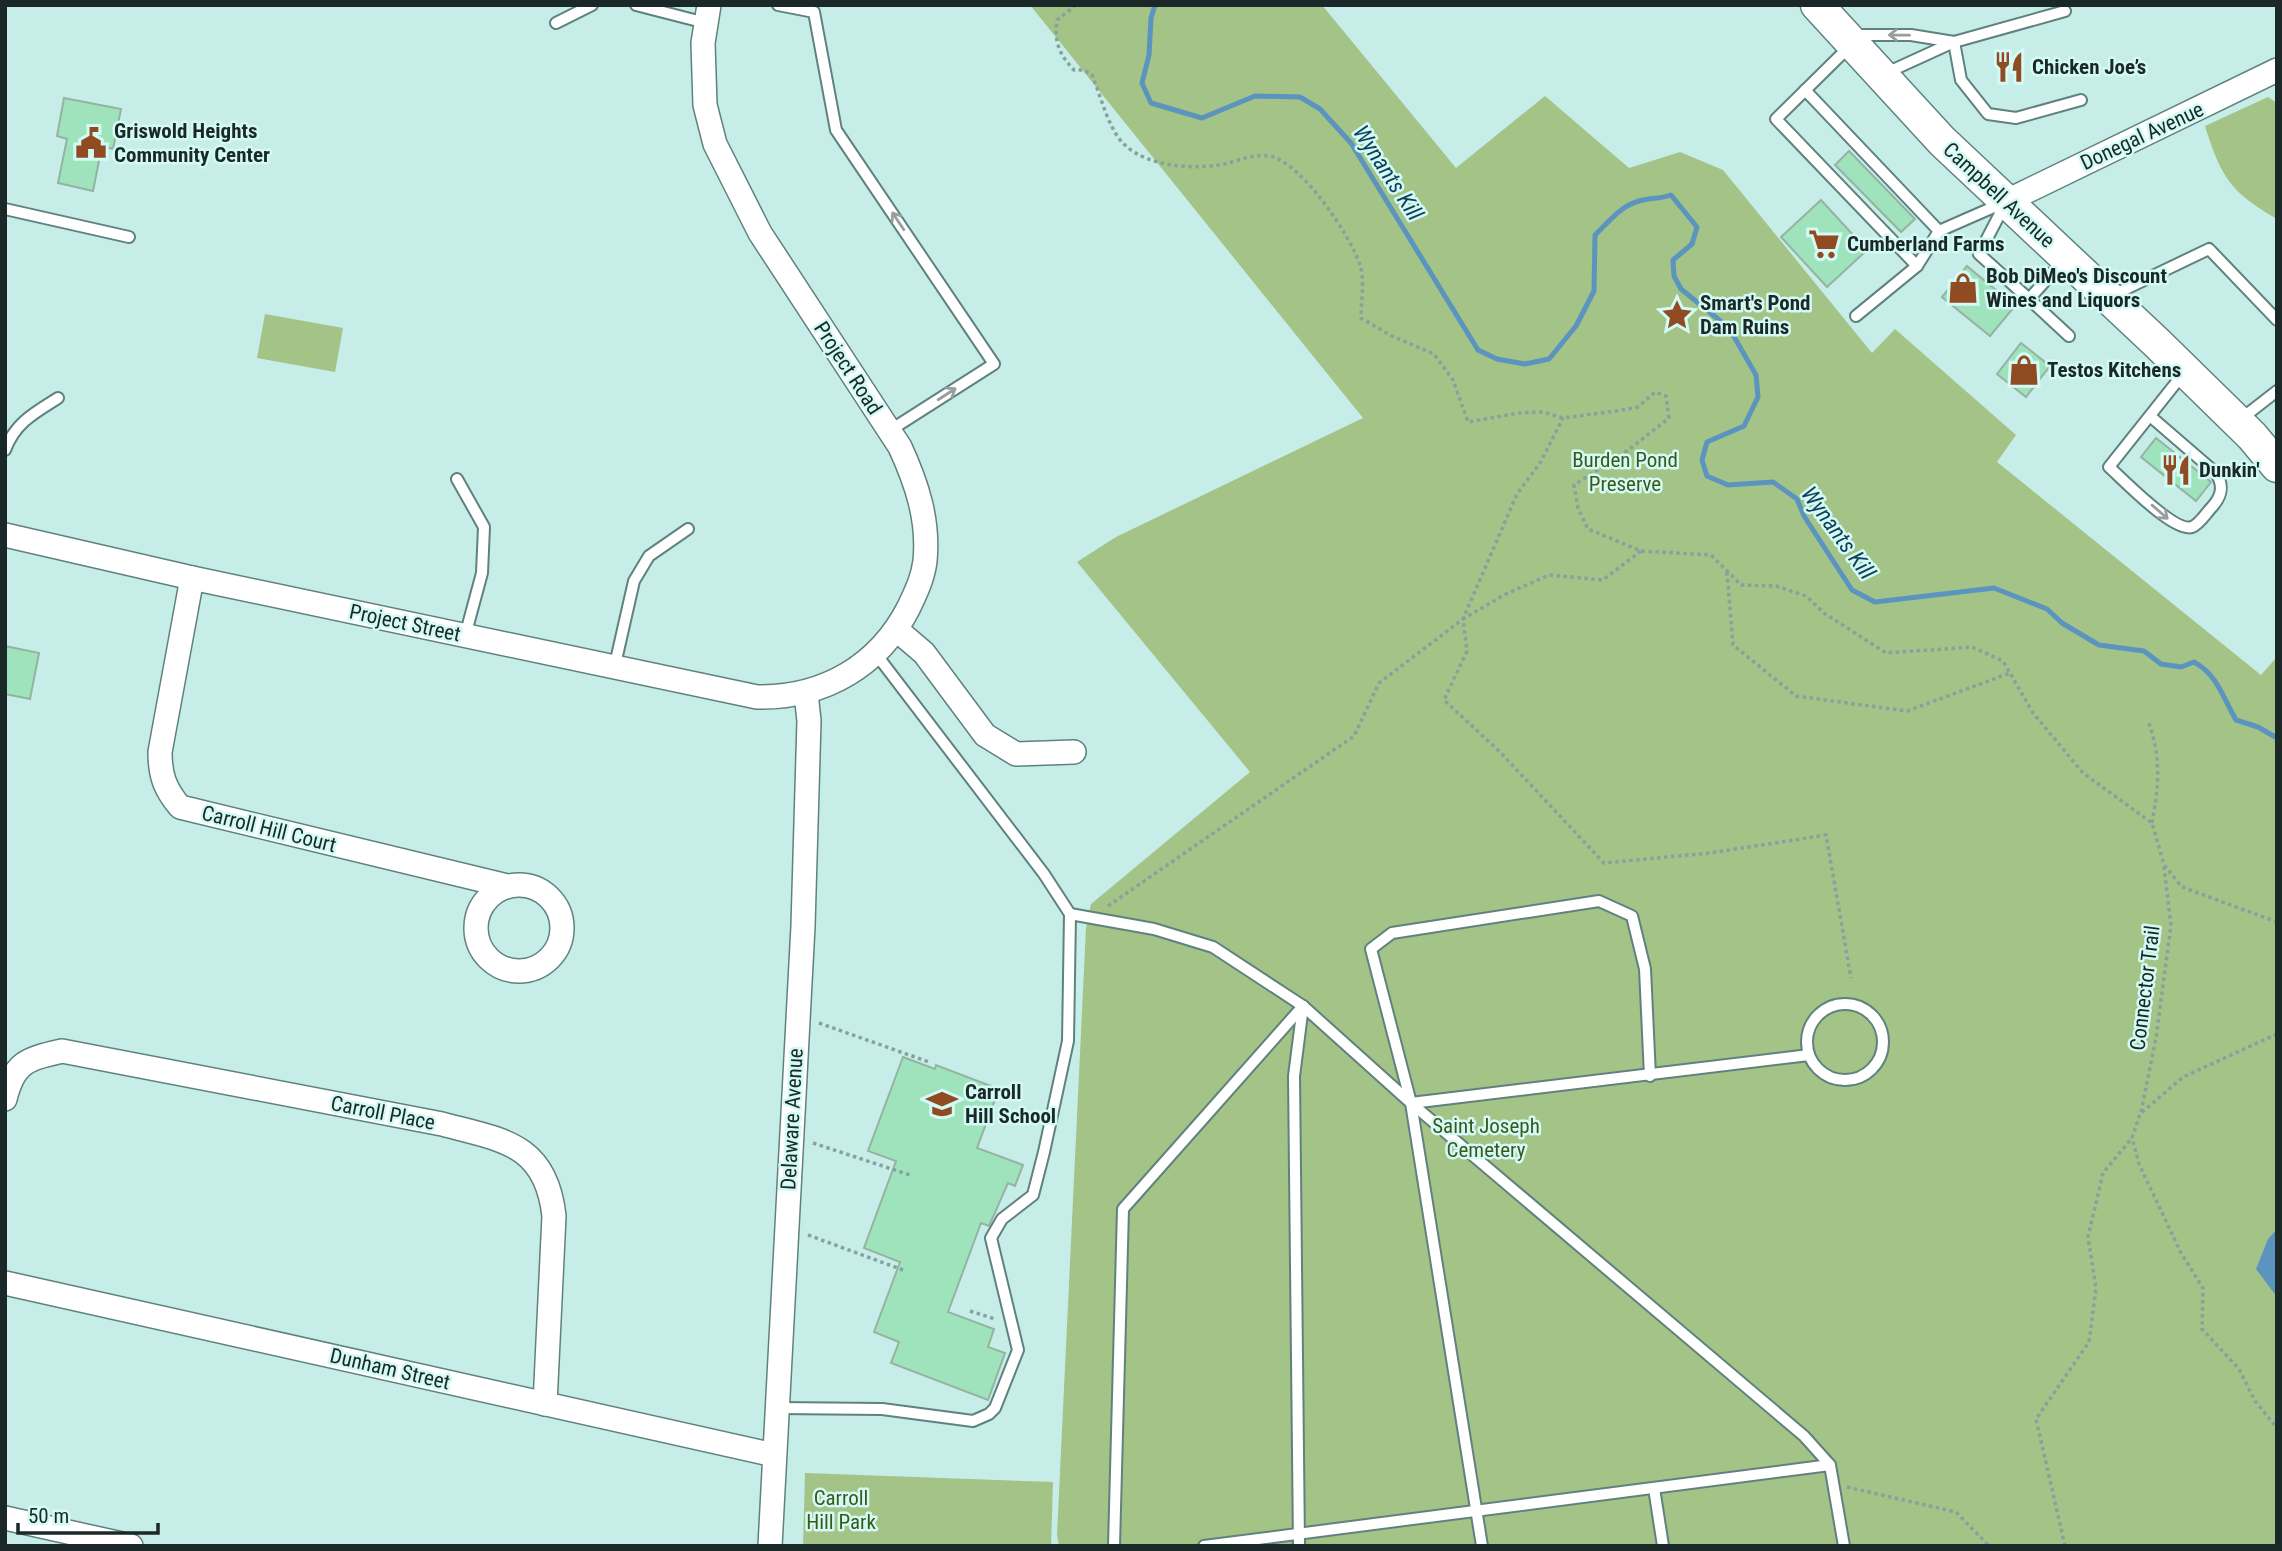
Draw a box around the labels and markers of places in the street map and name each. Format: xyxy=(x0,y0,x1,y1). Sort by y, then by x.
restaurant icon: Chicken Joe’s xyxy=(1992,50,2026,84)
place label: Chicken Joe’s xyxy=(2032,55,2146,79)
place label: Griswold Heights Community Center xyxy=(114,119,270,167)
public building icon: Griswold Heights Community Center xyxy=(74,126,108,160)
supermarket icon: Cumberland Farms xyxy=(1807,227,1841,261)
place label: Cumberland Farms xyxy=(1847,232,2005,256)
place label: Bob DiMeo's Discount Wines and Liquors xyxy=(1986,264,2167,312)
shop icon: Bob DiMeo's Discount Wines and Liquors xyxy=(1946,271,1980,305)
place label: Smart's Pond Dam Ruins xyxy=(1700,291,1811,339)
place icon: Smart's Pond Dam Ruins xyxy=(1660,298,1694,332)
shop icon: Testos Kitchens xyxy=(2007,353,2041,387)
place label: Testos Kitchens xyxy=(2047,358,2181,382)
restaurant icon: Dunkin' xyxy=(2159,453,2193,487)
place label: Dunkin' xyxy=(2199,458,2260,482)
place label: Carroll Hill School xyxy=(965,1080,1056,1128)
school or university icon: Carroll Hill School xyxy=(925,1087,959,1121)

